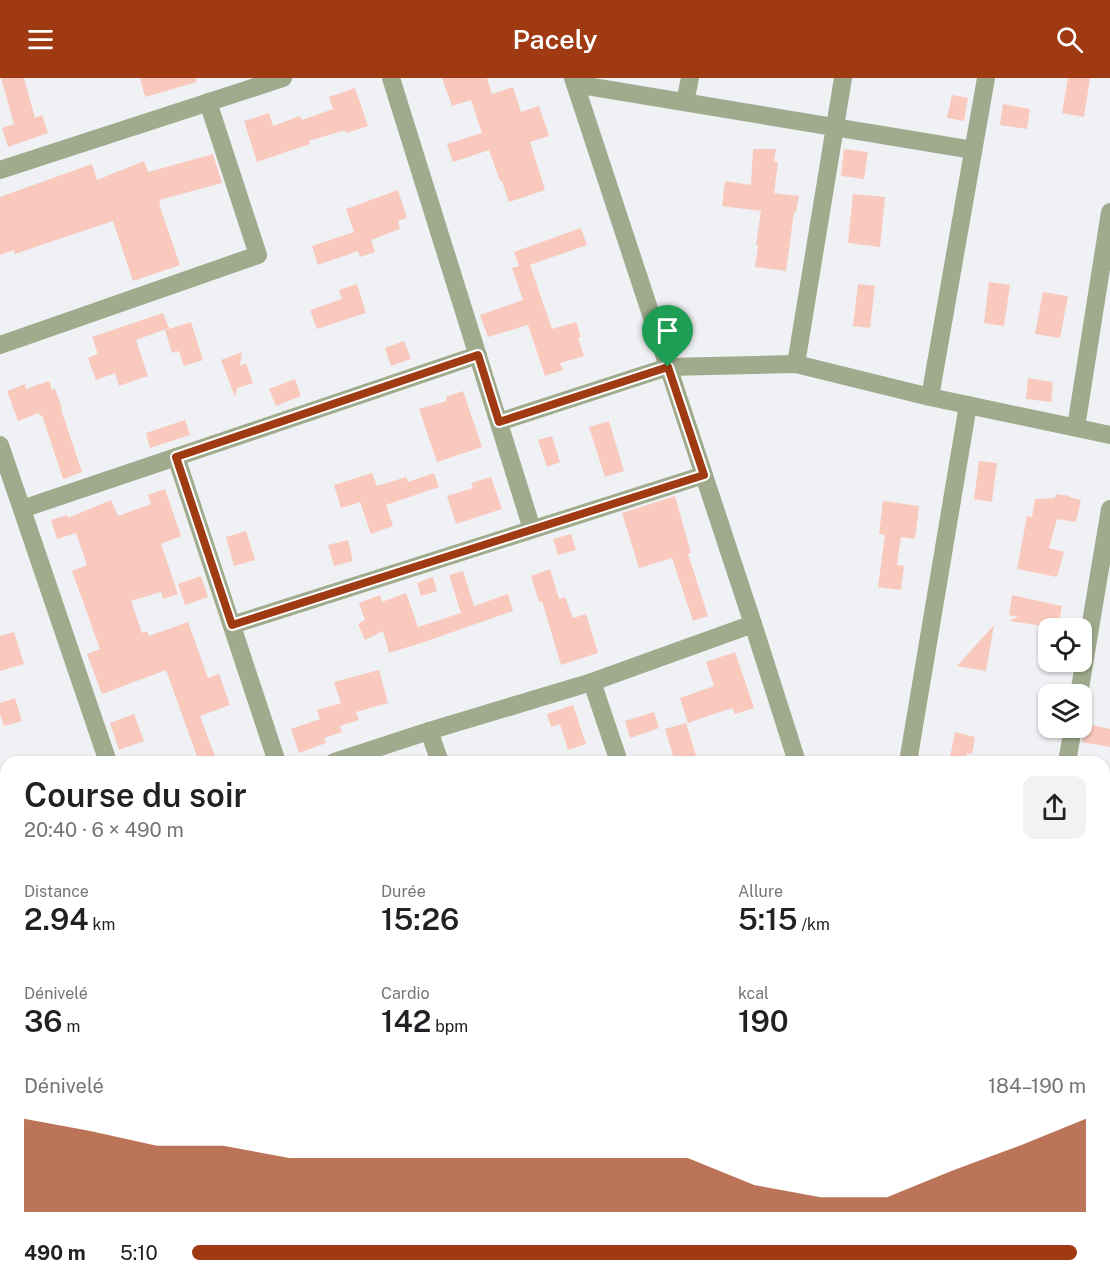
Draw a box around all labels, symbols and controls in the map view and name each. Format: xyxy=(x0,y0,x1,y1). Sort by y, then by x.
icon: menu xyxy=(24,23,57,56)
text: Pacely xyxy=(512,23,598,55)
icon: search xyxy=(1053,23,1086,56)
pin xyxy=(642,305,693,367)
icon: arrive xyxy=(651,314,684,347)
map controls xyxy=(1038,618,1092,738)
button: locate xyxy=(1038,618,1092,672)
button: layers xyxy=(1038,684,1092,738)
text: Course du soir xyxy=(24,776,247,814)
button: share xyxy=(1023,776,1086,839)
text: 20:40 · 6 × 490 m xyxy=(24,818,184,842)
text: Distance xyxy=(24,882,89,901)
text: Durée xyxy=(381,882,426,901)
text: Allure xyxy=(738,882,783,901)
text: 2.94 xyxy=(24,901,89,937)
text: 15:26 xyxy=(381,901,459,937)
text: 5:15 xyxy=(738,901,798,937)
text: km xyxy=(89,915,115,934)
text: /km xyxy=(798,915,830,934)
text: Dénivelé xyxy=(24,984,88,1003)
text: Cardio xyxy=(381,984,430,1003)
text: kcal xyxy=(738,984,769,1003)
text: 36 xyxy=(24,1003,63,1039)
text: 142 xyxy=(381,1003,431,1039)
text: 190 xyxy=(738,1003,789,1039)
text: m xyxy=(63,1017,80,1036)
text: bpm xyxy=(431,1017,468,1036)
text: Dénivelé xyxy=(24,1074,104,1098)
text: 184–190 m xyxy=(988,1074,1086,1098)
text: 490 m xyxy=(24,1241,86,1265)
text: 5:10 xyxy=(120,1241,158,1265)

